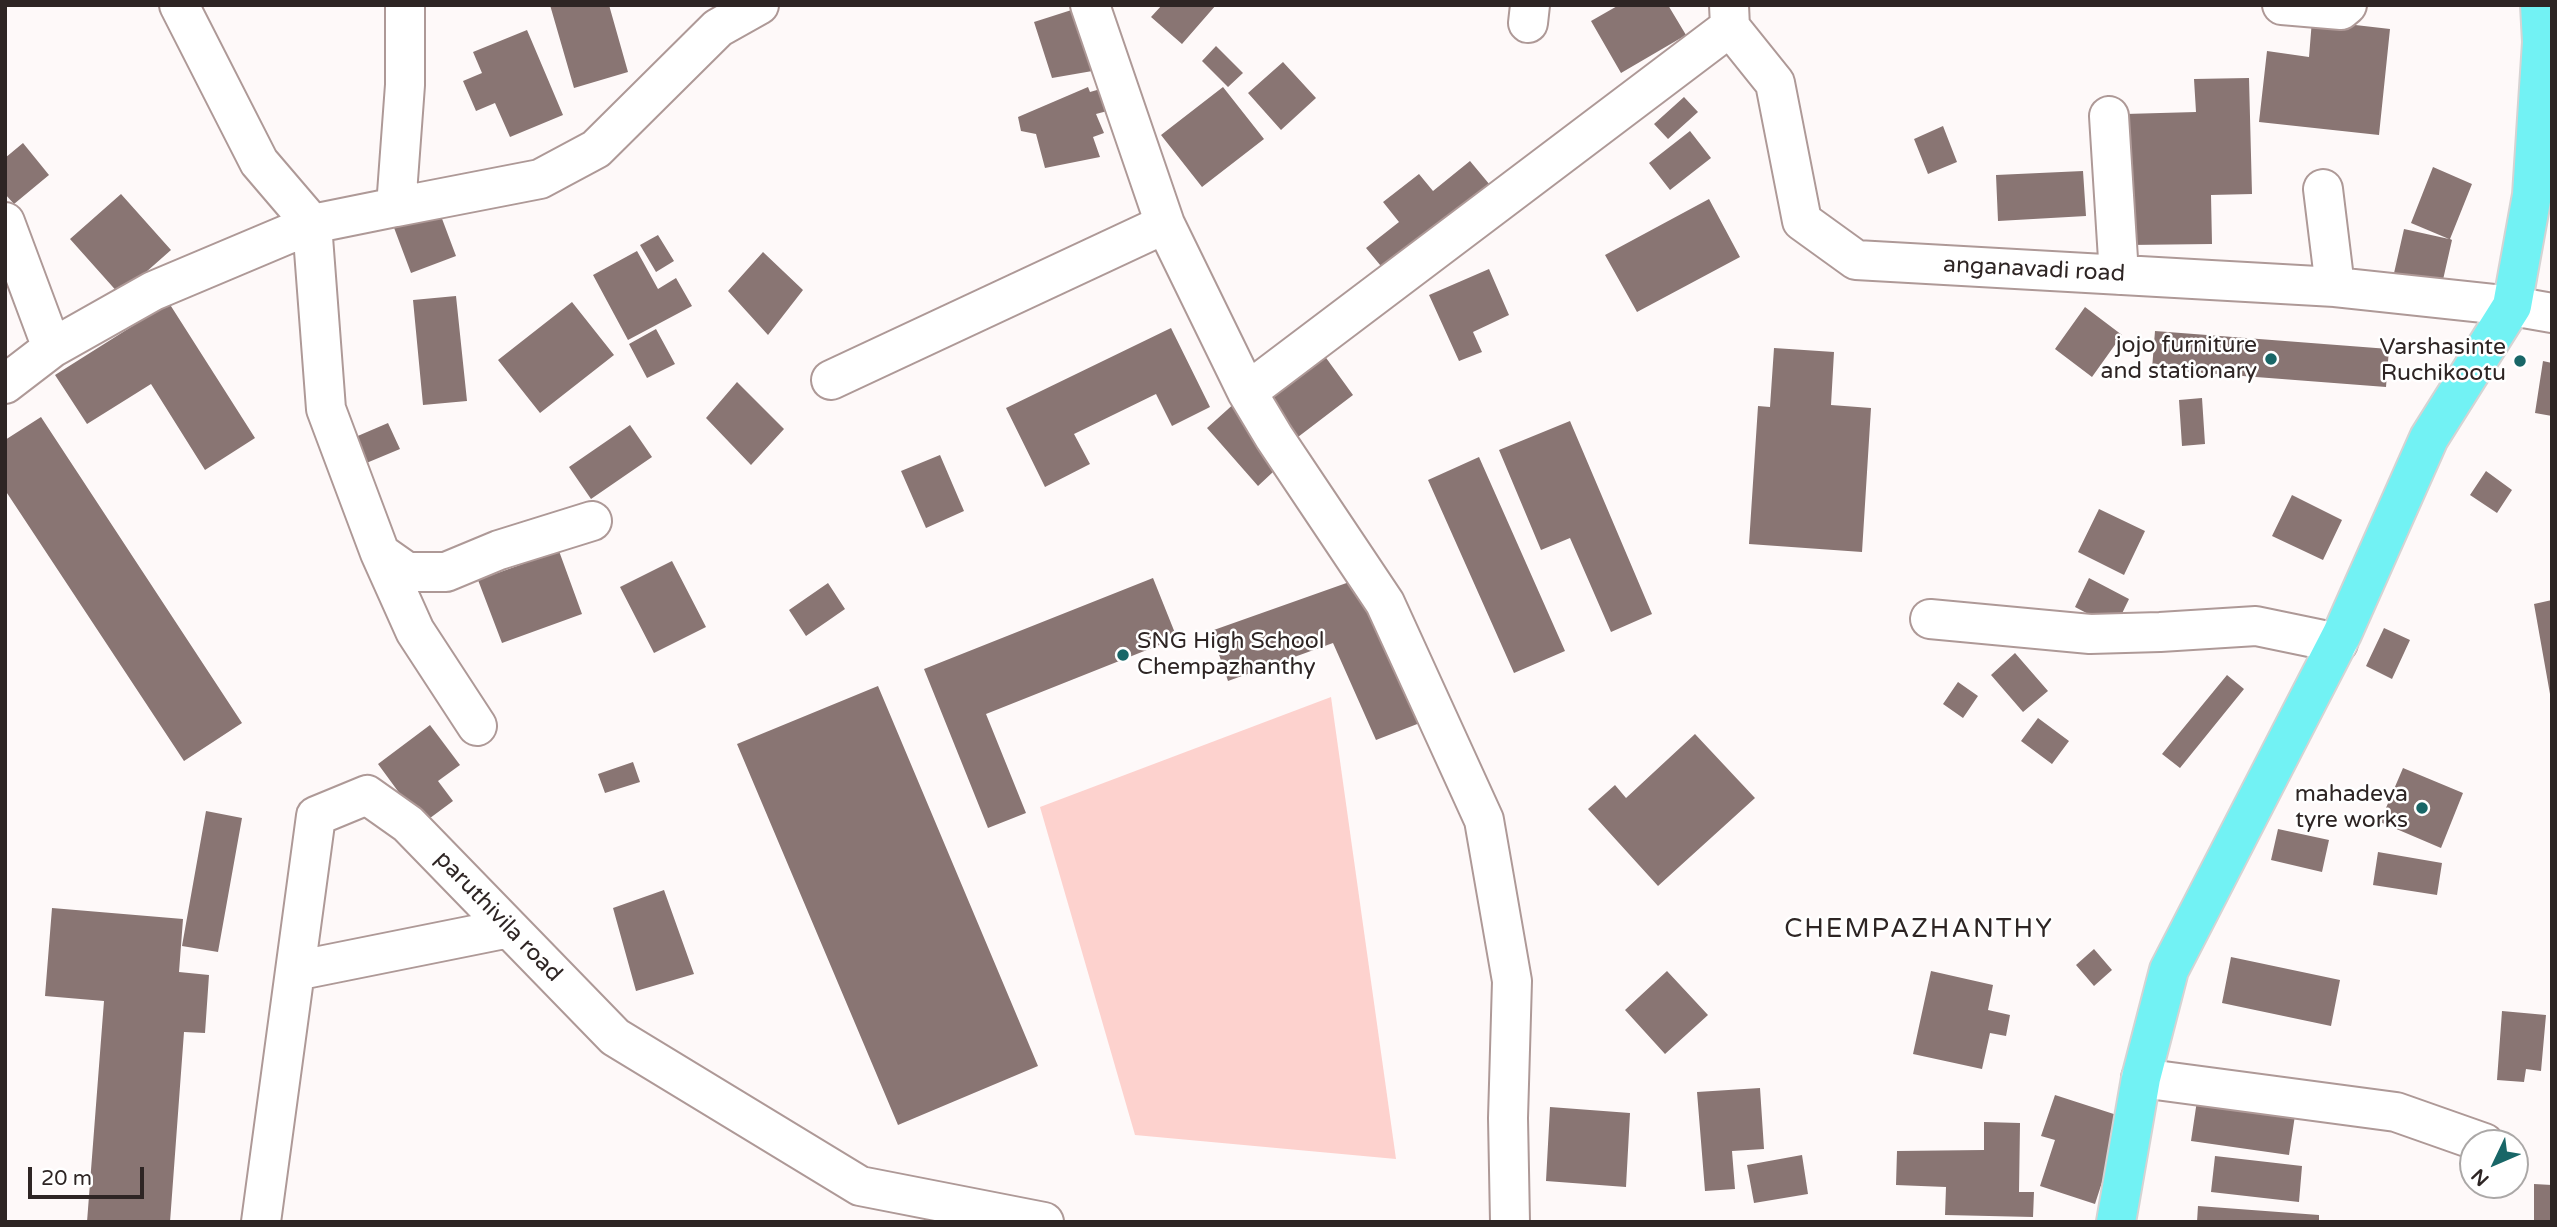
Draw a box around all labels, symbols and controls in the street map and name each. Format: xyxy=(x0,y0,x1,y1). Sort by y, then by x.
street label: anganavadi road xyxy=(1942,251,2126,289)
place label: jojo furniture and stationary xyxy=(2101,332,2257,386)
place label: Varshasinte Ruchikootu xyxy=(2379,334,2506,388)
marker: jojo furniture and stationary xyxy=(2263,351,2279,367)
marker: Varshasinte Ruchikootu xyxy=(2512,353,2528,369)
place label: SNG High School Chempazhanthy xyxy=(1137,628,1325,682)
marker: SNG High School Chempazhanthy xyxy=(1115,647,1131,663)
place label: mahadeva tyre works xyxy=(2295,781,2408,835)
marker: mahadeva tyre works xyxy=(2414,800,2430,816)
street label: paruthivila road xyxy=(429,846,567,988)
district label: CHEMPAZHANTHY xyxy=(1786,914,2052,946)
north arrow xyxy=(2459,1129,2529,1199)
scale bar xyxy=(32,1154,147,1198)
text: N xyxy=(2467,1164,2494,1190)
text: 20 m xyxy=(41,1166,92,1191)

